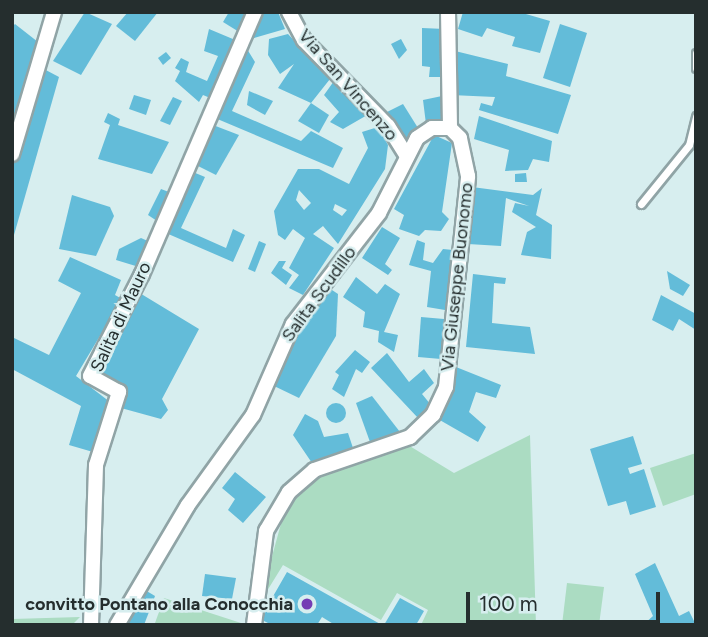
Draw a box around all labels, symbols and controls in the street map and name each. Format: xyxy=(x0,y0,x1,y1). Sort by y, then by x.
street label: Via San Vincenzo xyxy=(294,25,402,145)
street label: Via Giuseppe Buonomo xyxy=(436,182,478,372)
street label: Salita Scudillo xyxy=(277,242,361,346)
street label: Salita di Mauro xyxy=(86,259,156,375)
scale bar xyxy=(470,578,664,622)
text: 100 m xyxy=(479,591,538,616)
place label: convitto Pontano alla Conocchia xyxy=(25,593,293,615)
marker: convitto Pontano alla Conocchia xyxy=(299,596,315,612)

